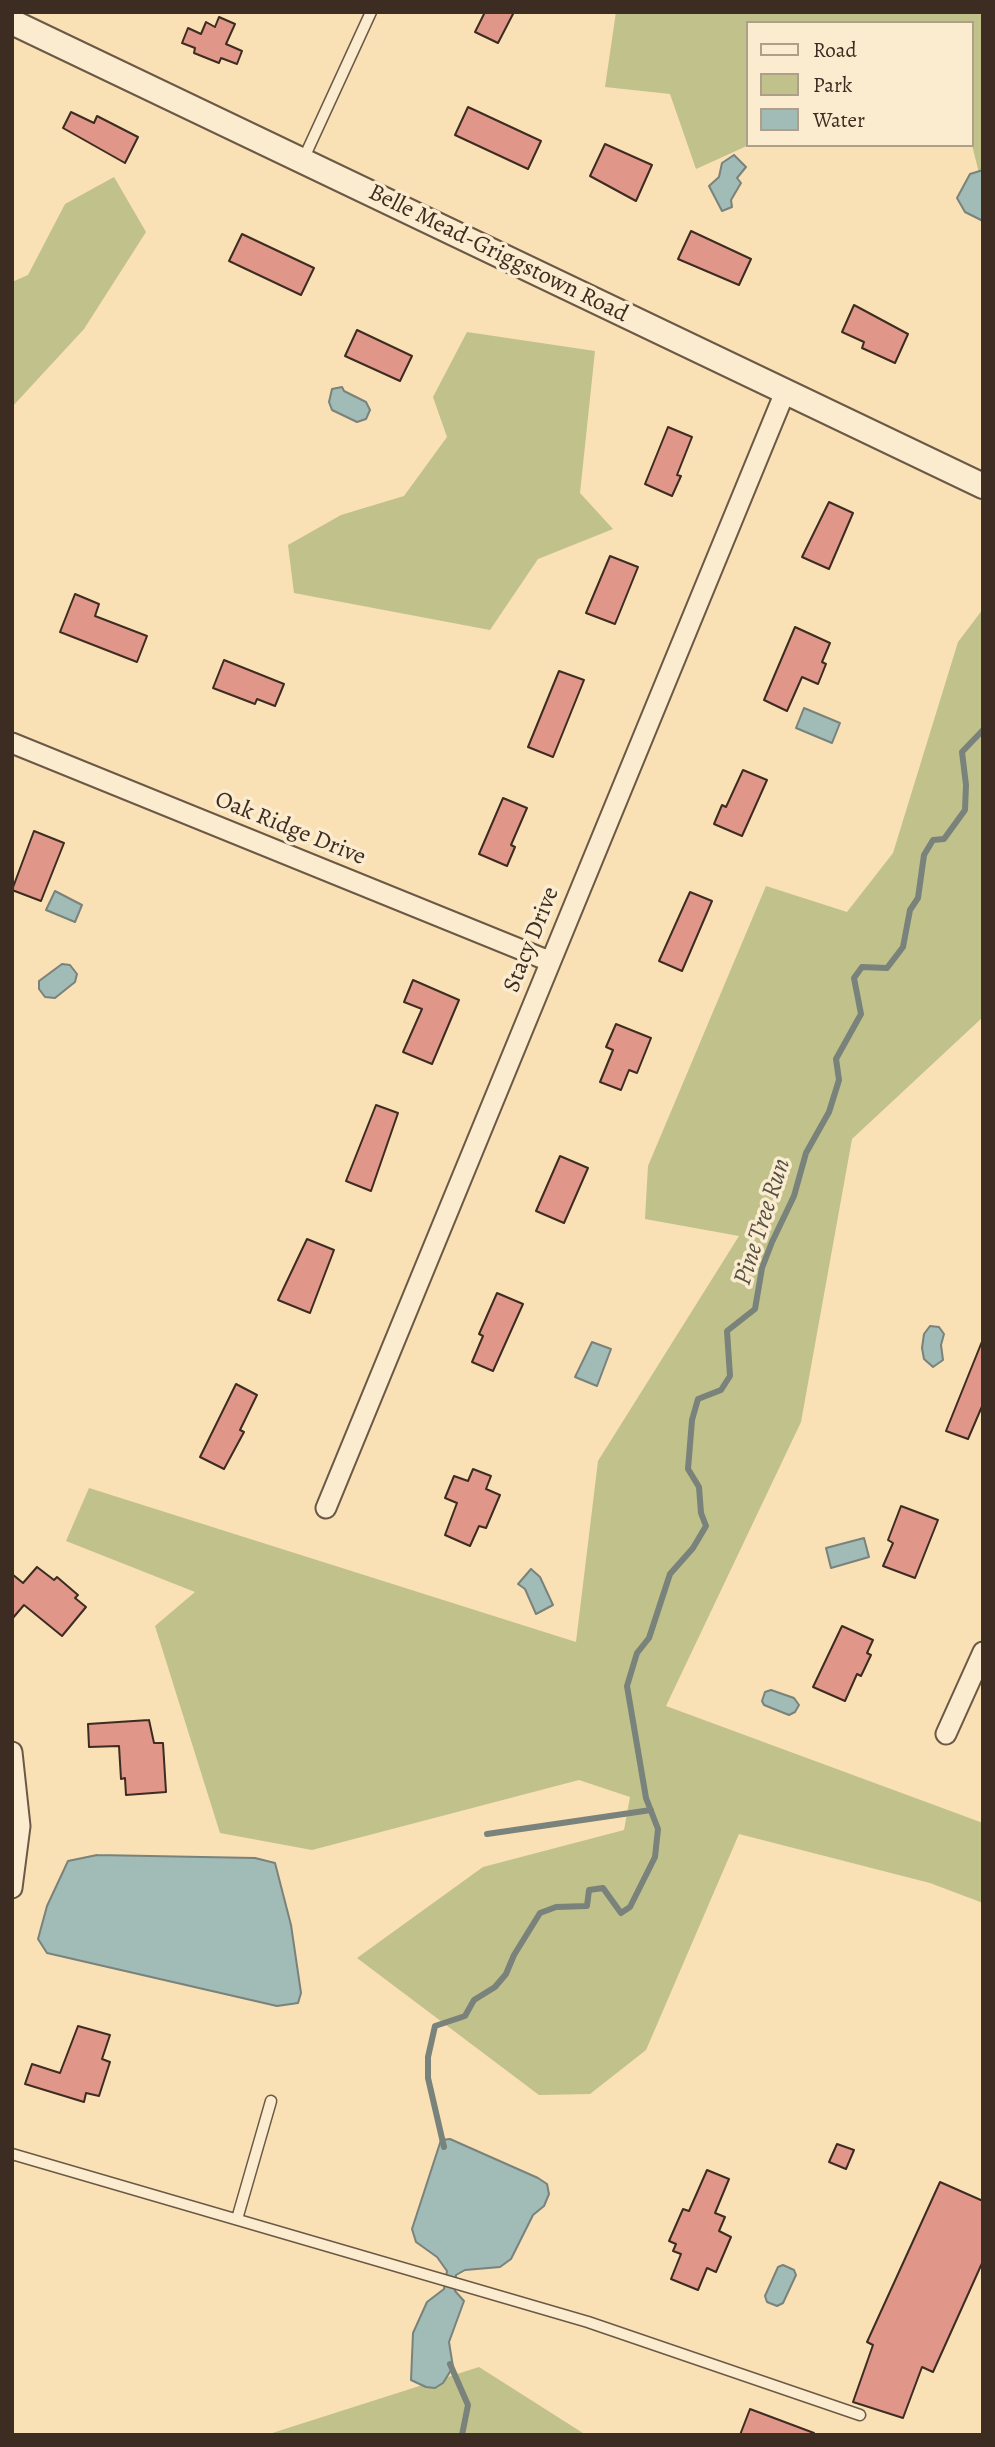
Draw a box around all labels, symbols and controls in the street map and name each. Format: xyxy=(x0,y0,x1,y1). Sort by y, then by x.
legend xyxy=(746,21,974,147)
text: Road xyxy=(813,36,857,64)
text: Park xyxy=(813,71,852,99)
text: Water xyxy=(813,106,865,134)
street label: Belle Mead-Griggstown Road xyxy=(363,179,633,329)
street label: Oak Ridge Drive xyxy=(210,786,370,872)
street label: Stacy Drive xyxy=(498,883,566,997)
water label: Pine Tree Run xyxy=(728,1155,798,1289)

